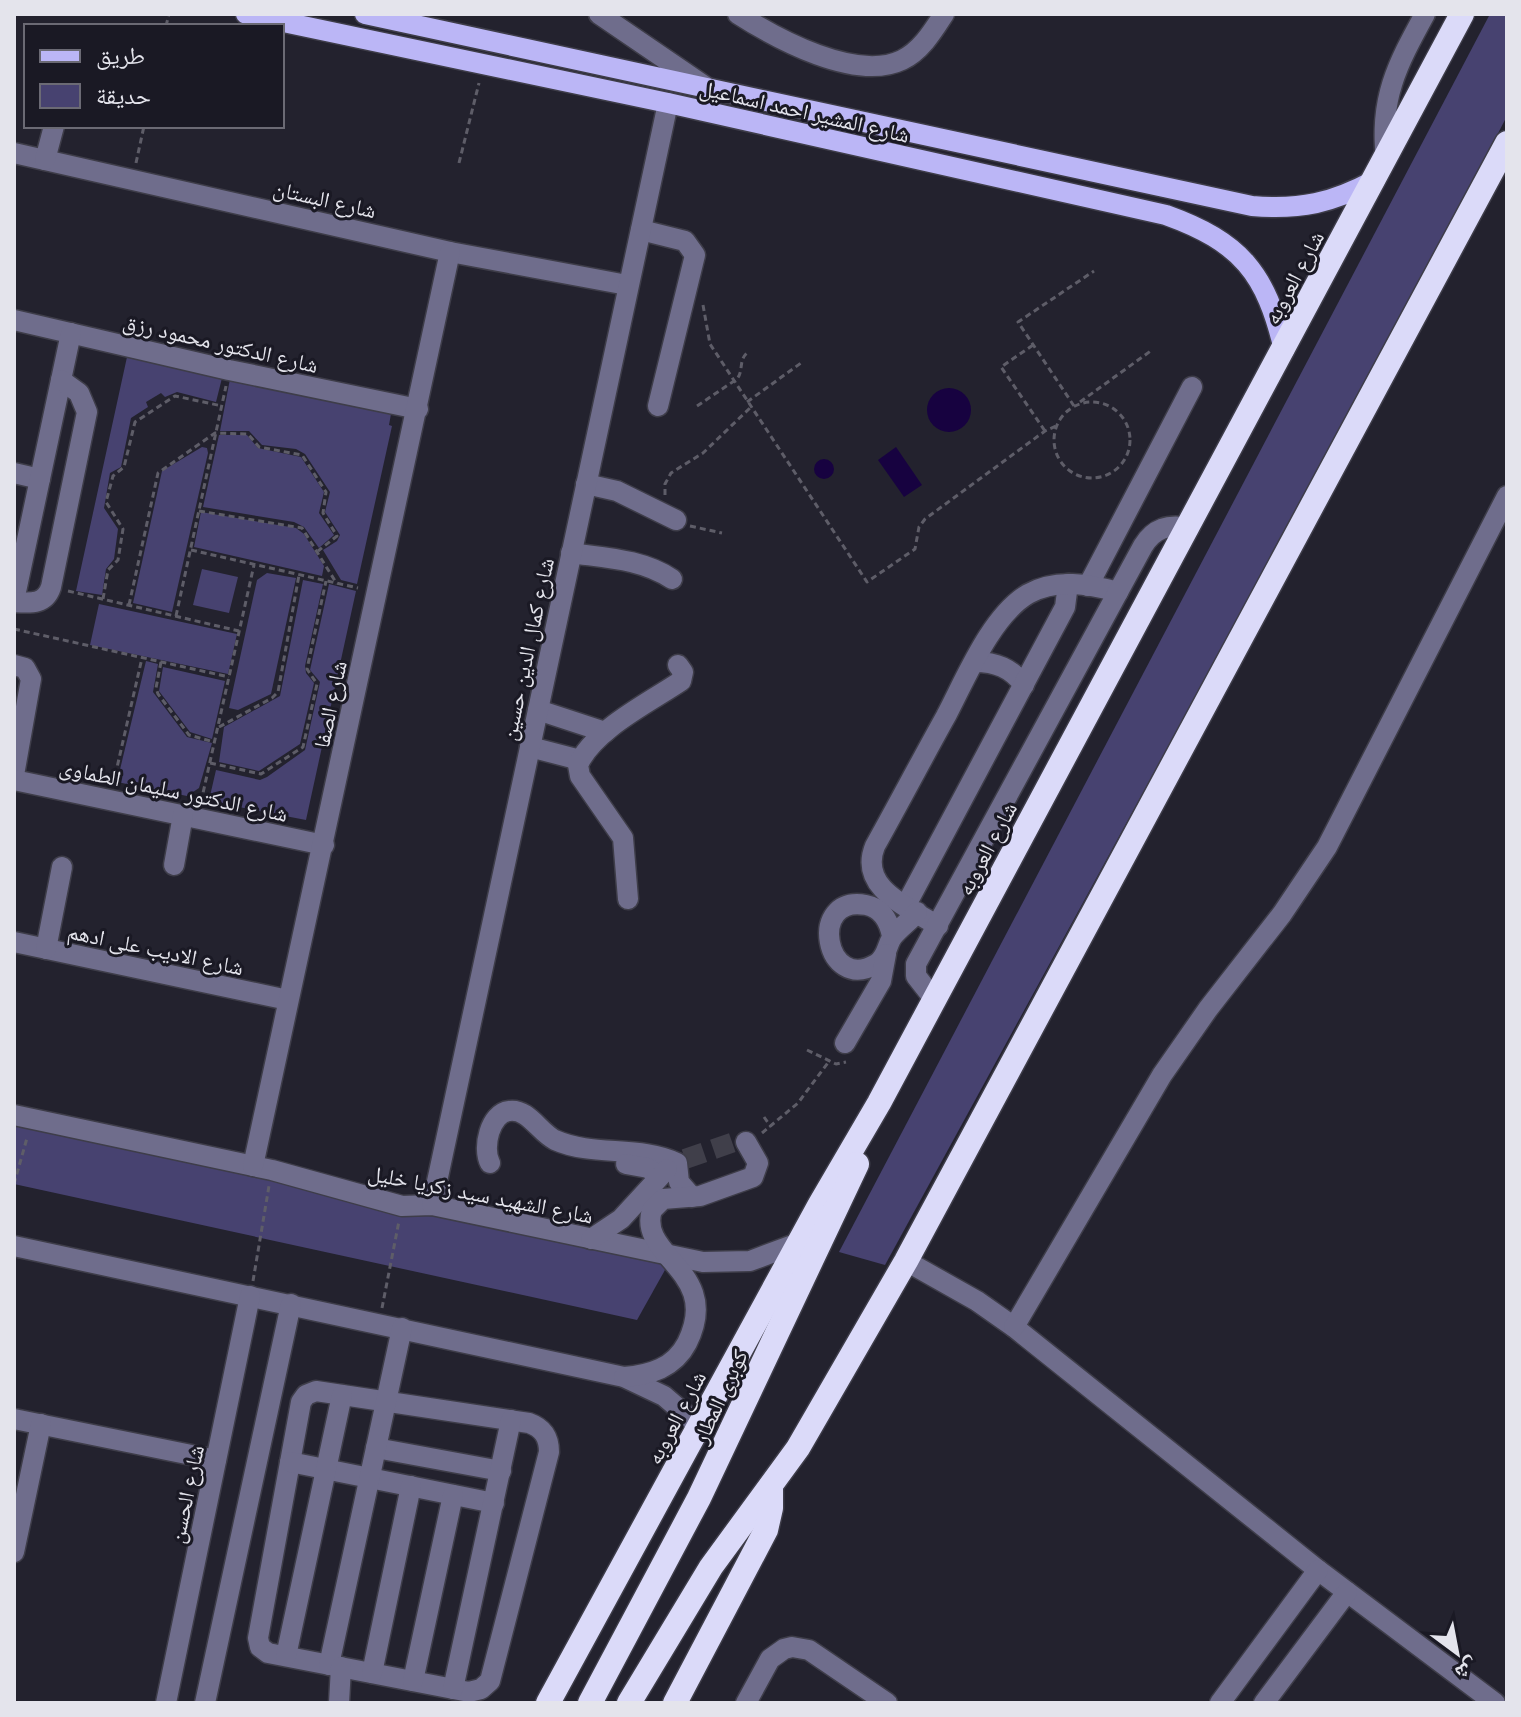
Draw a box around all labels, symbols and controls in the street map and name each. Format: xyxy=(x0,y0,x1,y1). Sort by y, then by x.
legend xyxy=(24,24,284,128)
text: طريق xyxy=(96,38,145,71)
street label: شارع المشير احمد اسماعيل xyxy=(697,71,913,149)
text: حديقة xyxy=(96,78,151,111)
street label: شارع البستان xyxy=(271,172,379,224)
street label: شارع العروبه xyxy=(1256,225,1330,329)
street label: شارع الدكتور محمود رزق xyxy=(120,305,322,379)
street label: شارع كمال الدين حسين xyxy=(492,555,560,743)
street label: شارع الصفا xyxy=(305,658,353,750)
street label: شارع الدكتور سليمان الطماوى xyxy=(57,750,291,828)
street label: شارع العروبه xyxy=(949,796,1023,900)
street label: شارع الاديب على ادهم xyxy=(65,915,247,982)
street label: شارع الشهيد سيد زكريا خليل xyxy=(366,1156,596,1230)
street label: كوبرى المطار xyxy=(684,1344,754,1449)
street label: شارع العروبه xyxy=(638,1365,712,1469)
street label: شارع الحسن xyxy=(160,1442,210,1546)
north arrow xyxy=(1417,1613,1497,1693)
text: ش xyxy=(1450,1652,1486,1690)

